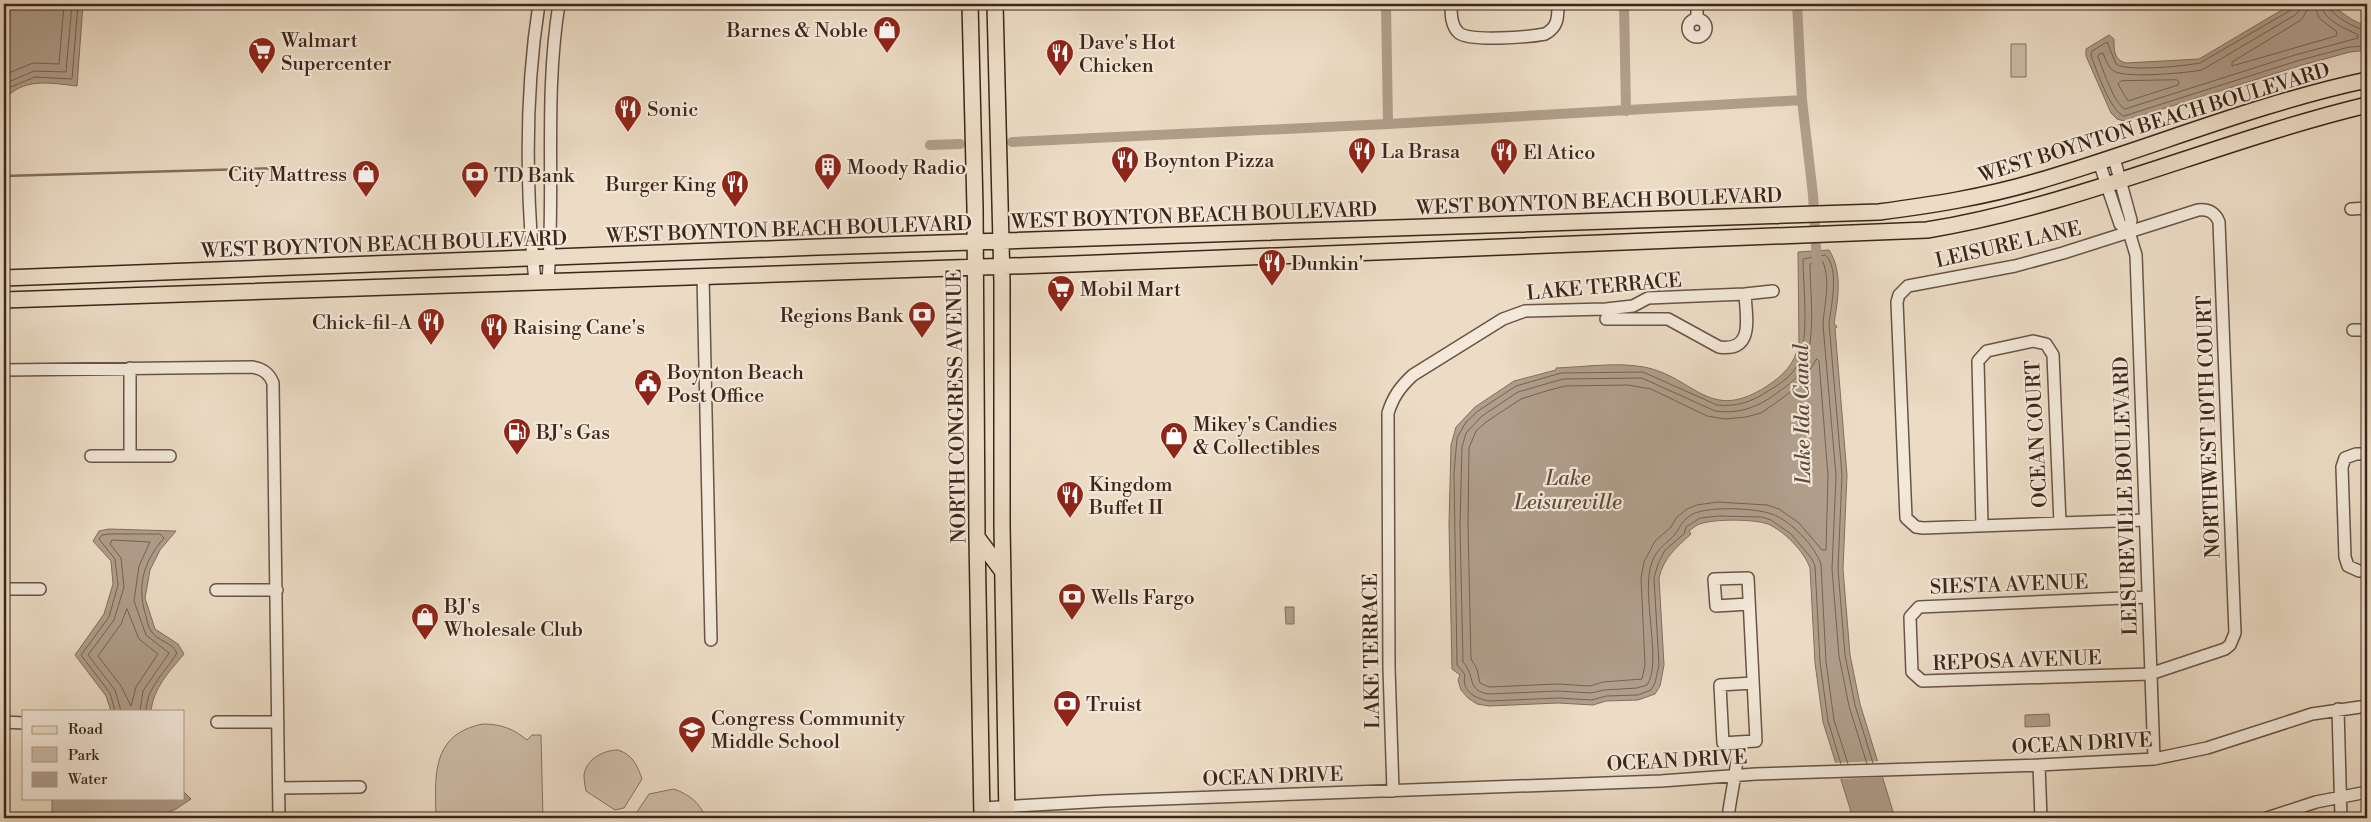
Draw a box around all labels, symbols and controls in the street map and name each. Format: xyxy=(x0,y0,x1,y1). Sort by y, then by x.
shop icon: Barnes & Noble xyxy=(872,15,902,54)
place label: Barnes & Noble xyxy=(726,19,868,44)
place label: Walmart Supercenter xyxy=(280,29,392,77)
place label: Dave's Hot Chicken xyxy=(1079,31,1176,79)
supermarket icon: Walmart Supercenter xyxy=(247,36,277,75)
restaurant icon: Dave's Hot Chicken xyxy=(1045,38,1075,77)
street label: WEST BOYNTON BEACH BOULEVARD xyxy=(1975,58,2333,189)
restaurant icon: Sonic xyxy=(613,94,643,133)
place label: Sonic xyxy=(647,98,698,123)
restaurant icon: La Brasa xyxy=(1347,136,1377,175)
restaurant icon: El Atico xyxy=(1489,137,1519,176)
place label: La Brasa xyxy=(1381,140,1461,165)
place label: El Atico xyxy=(1523,141,1596,166)
restaurant icon: Boynton Pizza xyxy=(1110,145,1140,184)
place label: Boynton Pizza xyxy=(1143,149,1275,174)
building icon: Moody Radio xyxy=(813,152,843,191)
place label: Moody Radio xyxy=(847,156,966,181)
shop icon: City Mattress xyxy=(351,159,381,198)
bank icon: TD Bank xyxy=(460,160,490,199)
place label: City Mattress xyxy=(228,163,347,188)
place label: TD Bank xyxy=(494,164,576,189)
restaurant icon: Burger King xyxy=(720,169,750,208)
place label: Burger King xyxy=(605,173,717,198)
street label: WEST BOYNTON BEACH BOULEVARD xyxy=(1415,184,1783,221)
street label: WEST BOYNTON BEACH BOULEVARD xyxy=(1010,198,1378,235)
street label: WEST BOYNTON BEACH BOULEVARD xyxy=(605,212,973,249)
street label: LEISURE LANE xyxy=(1933,217,2084,274)
street label: WEST BOYNTON BEACH BOULEVARD xyxy=(200,227,568,264)
restaurant icon: Dunkin' xyxy=(1257,248,1287,287)
place label: Dunkin' xyxy=(1291,252,1363,277)
street label: NORTH CONGRESS AVENUE xyxy=(943,268,972,543)
street label: LAKE TERRACE xyxy=(1525,268,1683,307)
supermarket icon: Mobil Mart xyxy=(1046,274,1076,313)
place label: Mobil Mart xyxy=(1080,278,1181,303)
street label: NORTHWEST 10TH COURT xyxy=(2192,295,2227,559)
bank icon: Regions Bank xyxy=(907,300,937,339)
place label: Regions Bank xyxy=(780,304,905,329)
restaurant icon: Chick-fil-A xyxy=(416,307,446,346)
place label: Chick-fil-A xyxy=(312,311,413,336)
restaurant icon: Raising Cane's xyxy=(479,312,509,351)
place label: Raising Cane's xyxy=(513,316,645,341)
water label: Lake Ida Canal xyxy=(1789,343,1817,486)
street label: LEISUREVILLE BOULEVARD xyxy=(2109,356,2144,636)
street label: OCEAN COURT xyxy=(2021,359,2054,508)
place label: Boynton Beach Post Office xyxy=(666,361,804,409)
public building icon: Boynton Beach Post Office xyxy=(633,368,663,407)
place label: Mikey's Candies & Collectibles xyxy=(1193,413,1337,461)
fuel station icon: BJ's Gas xyxy=(502,417,532,456)
place label: BJ's Gas xyxy=(535,421,610,446)
shop icon: Mikey's Candies & Collectibles xyxy=(1159,421,1189,460)
water label: Lake Leisureville xyxy=(1513,466,1622,516)
place label: Kingdom Buffet II xyxy=(1088,473,1173,521)
restaurant icon: Kingdom Buffet II xyxy=(1055,480,1085,519)
street label: SIESTA AVENUE xyxy=(1929,570,2089,601)
street label: LAKE TERRACE xyxy=(1359,573,1386,729)
bank icon: Wells Fargo xyxy=(1057,582,1087,621)
place label: Wells Fargo xyxy=(1090,586,1195,611)
place label: BJ's Wholesale Club xyxy=(443,595,583,643)
shop icon: BJ's Wholesale Club xyxy=(410,602,440,641)
street label: REPOSA AVENUE xyxy=(1932,646,2102,677)
bank icon: Truist xyxy=(1052,689,1082,728)
place label: Truist xyxy=(1086,693,1142,718)
place label: Congress Community Middle School xyxy=(711,707,906,755)
legend xyxy=(22,710,185,800)
school or university icon: Congress Community Middle School xyxy=(677,715,707,754)
text: Road xyxy=(68,720,103,739)
street label: OCEAN DRIVE xyxy=(2011,728,2153,761)
street label: OCEAN DRIVE xyxy=(1606,745,1748,778)
text: Park xyxy=(68,746,100,765)
street label: OCEAN DRIVE xyxy=(1202,763,1344,792)
text: Water xyxy=(67,770,108,789)

